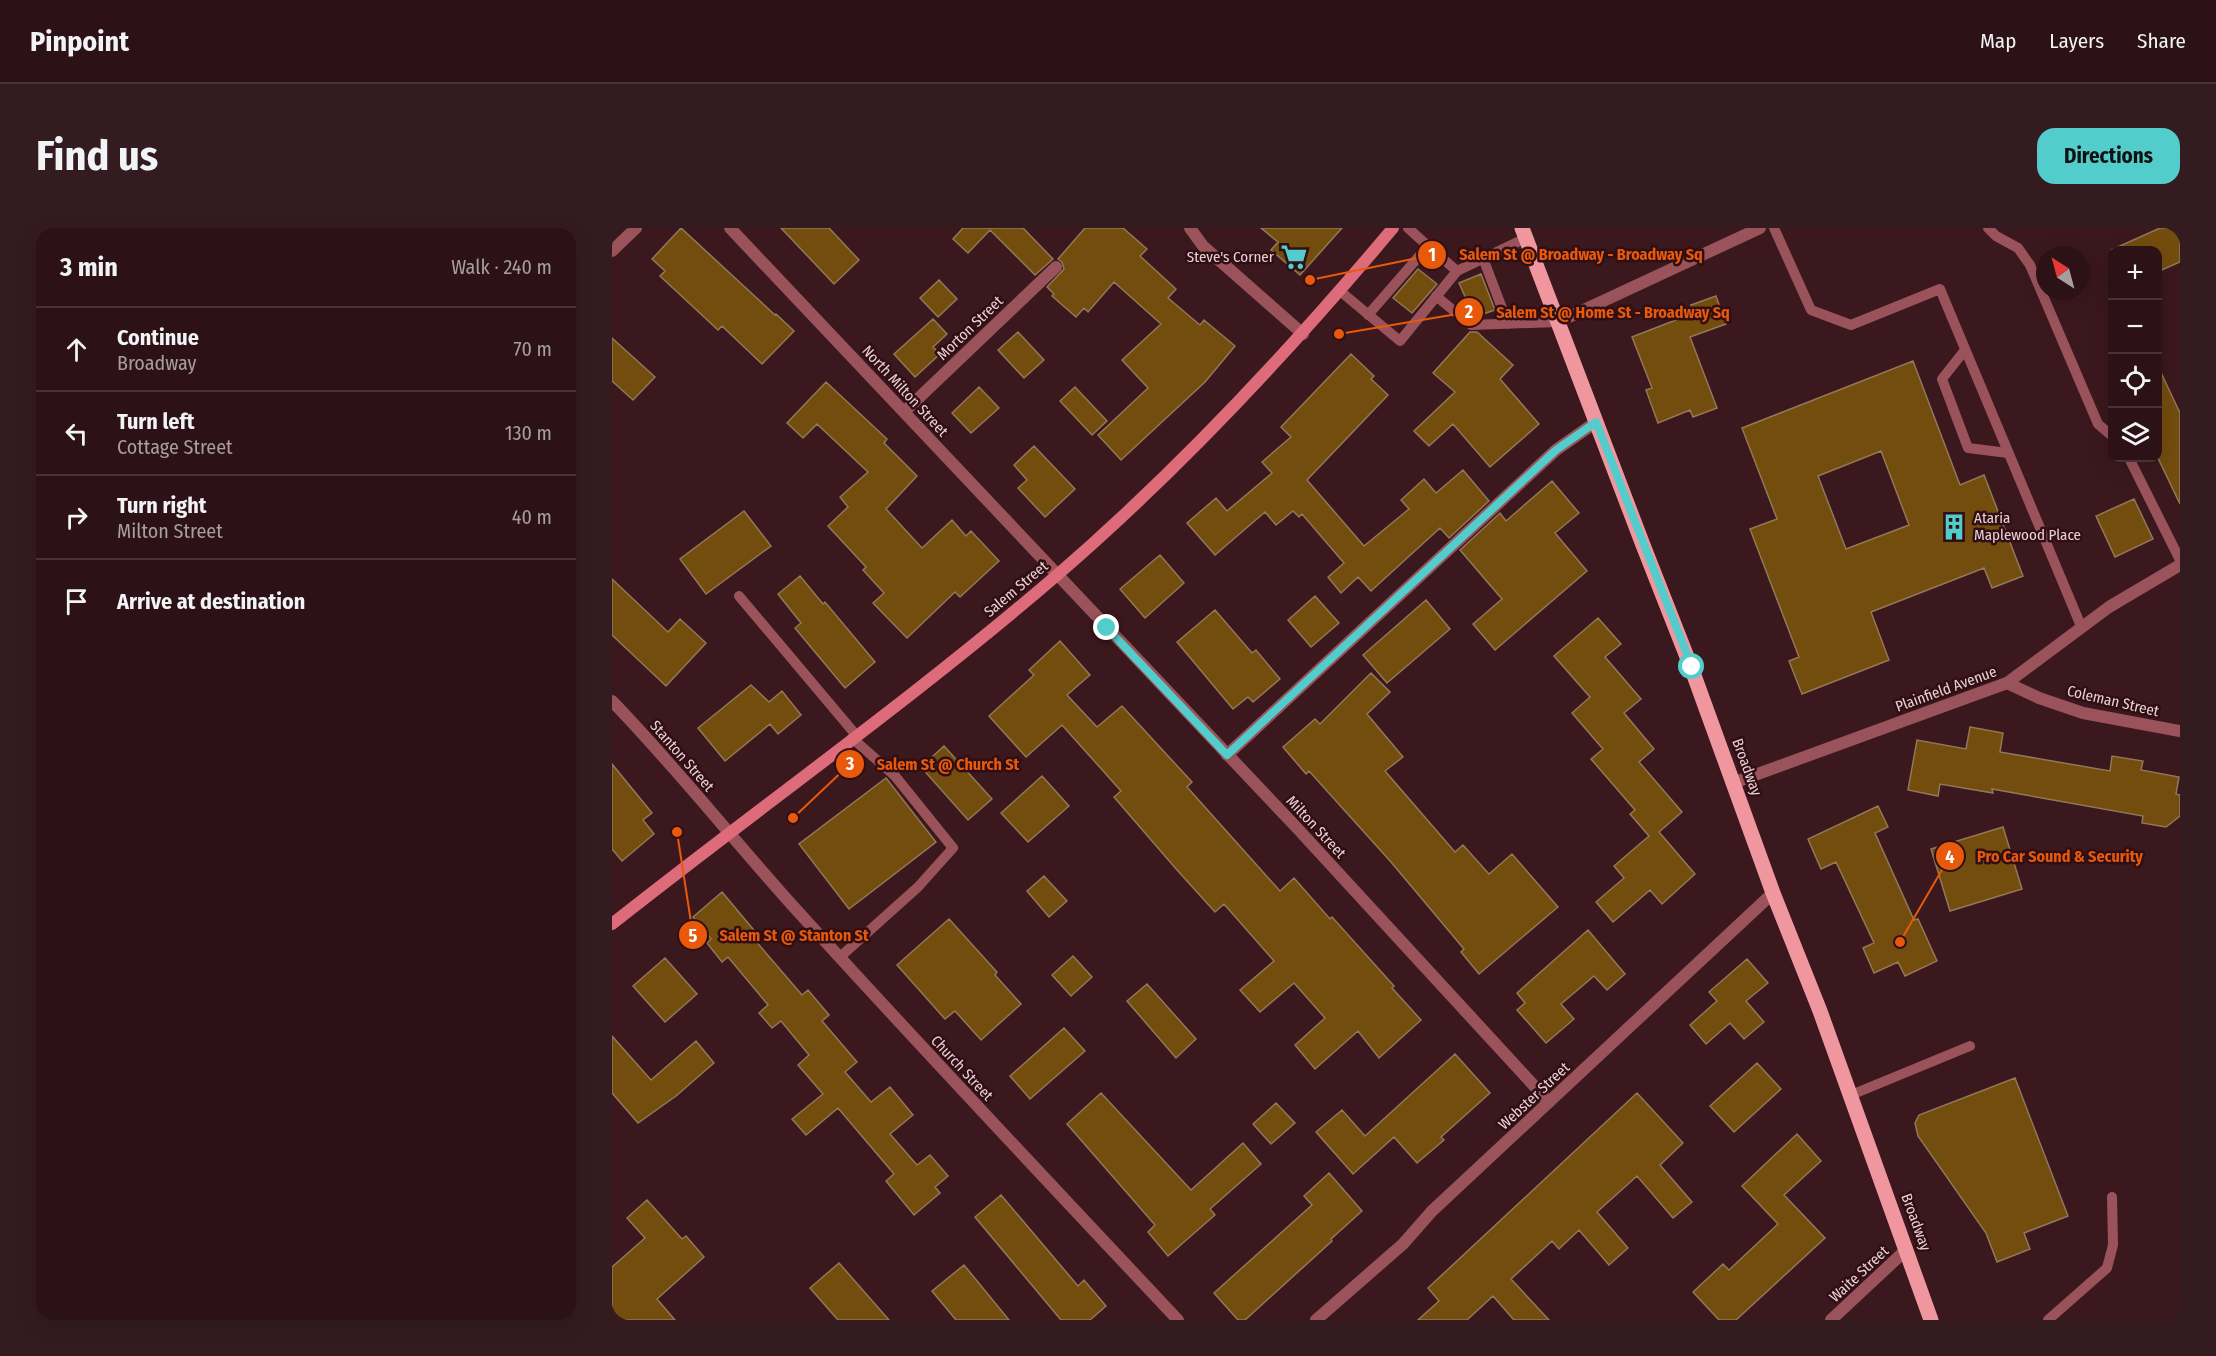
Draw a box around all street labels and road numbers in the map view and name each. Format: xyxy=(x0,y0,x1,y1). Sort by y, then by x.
street label: Morton Street xyxy=(933,292,1007,364)
street label: North Milton Street xyxy=(858,342,952,440)
street label: Salem Street xyxy=(980,557,1052,621)
street label: Plainfield Avenue xyxy=(1893,662,1999,716)
street label: Coleman Street xyxy=(2065,682,2161,720)
street label: Stanton Street xyxy=(646,717,718,795)
street label: Broadway xyxy=(1728,736,1766,798)
street label: Milton Street xyxy=(1282,792,1350,862)
street label: Church Street xyxy=(927,1032,997,1104)
street label: Webster Street xyxy=(1495,1058,1573,1133)
street label: Broadway xyxy=(1897,1191,1935,1253)
street label: Waite Street xyxy=(1826,1242,1892,1306)

